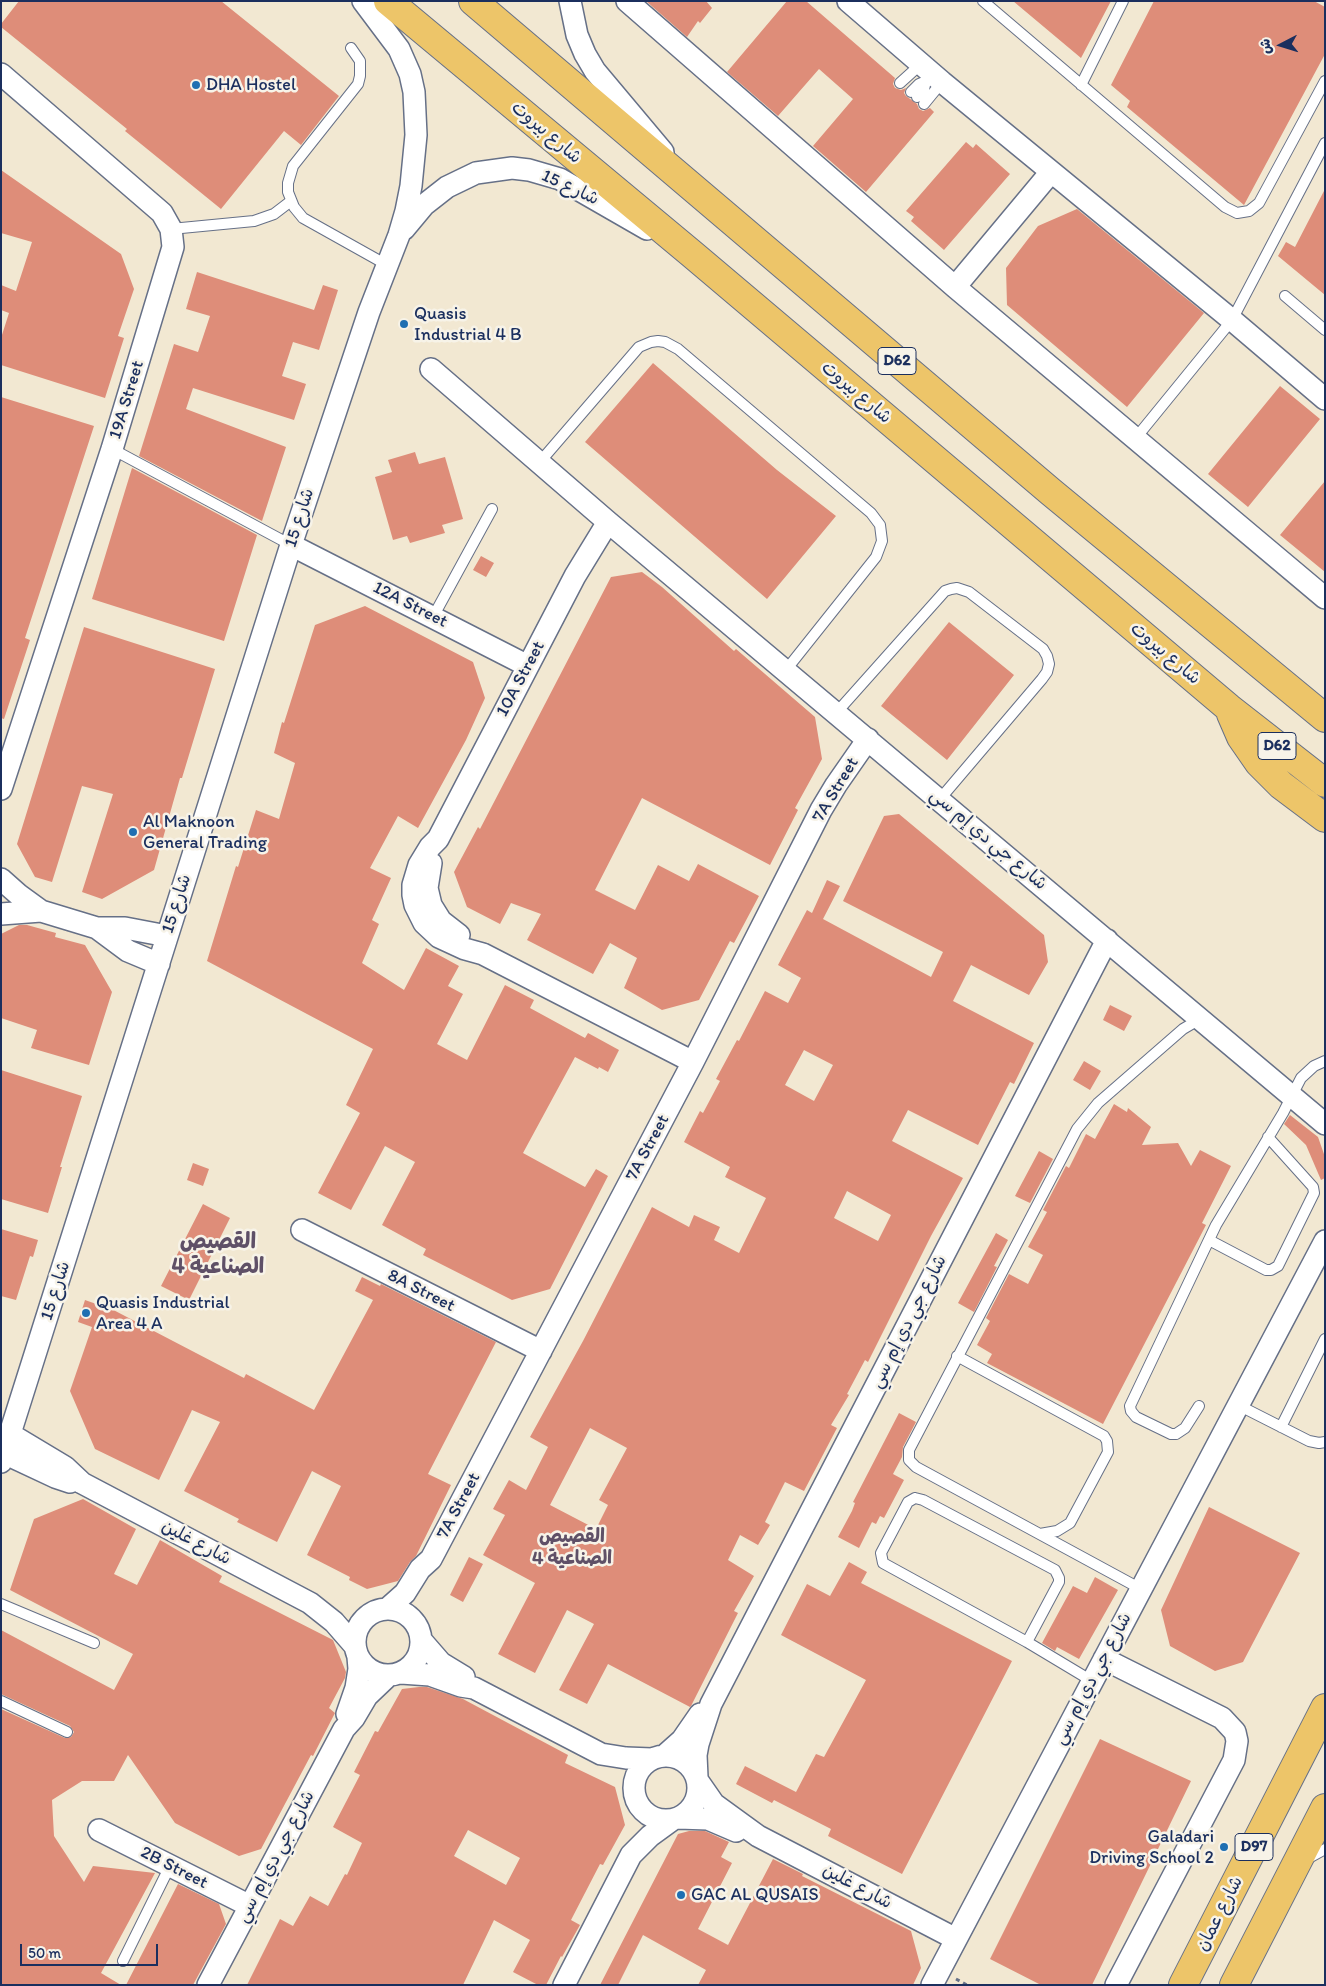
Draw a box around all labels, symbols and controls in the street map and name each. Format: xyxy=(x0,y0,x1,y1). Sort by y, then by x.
north arrow xyxy=(1256,20,1306,70)
text: ش xyxy=(1256,38,1275,55)
place label: DHA Hostel xyxy=(206,74,296,96)
marker: DHA Hostel xyxy=(190,79,202,91)
street label: شارع بيروت xyxy=(506,97,586,169)
street label: شارع 15 xyxy=(538,165,602,211)
place label: Quasis Industrial 4 B xyxy=(414,303,522,346)
marker: Quasis Industrial 4 B xyxy=(398,318,410,330)
road number: D62 xyxy=(878,348,916,374)
street label: شارع بيروت xyxy=(816,357,896,429)
street label: 19A Street xyxy=(105,358,149,442)
street label: شارع 15 xyxy=(280,486,320,550)
street label: 12A Street xyxy=(369,577,451,633)
street label: شارع بيروت xyxy=(1125,618,1205,690)
street label: 10A Street xyxy=(492,637,550,721)
road number: D62 xyxy=(1258,732,1296,759)
street label: 7A Street xyxy=(808,754,864,826)
street label: شارع جي دي إم سي xyxy=(925,785,1051,895)
place label: Al Maknoon General Trading xyxy=(143,811,267,854)
marker: Al Maknoon General Trading xyxy=(127,826,139,838)
street label: شارع 15 xyxy=(157,872,197,936)
street label: 7A Street xyxy=(622,1111,674,1185)
district label: القصيص الصناعية 4 xyxy=(172,1229,264,1280)
street label: شارع جي دي إم سي xyxy=(866,1252,952,1392)
street label: شارع 15 xyxy=(36,1259,76,1323)
street label: 8A Street xyxy=(384,1265,458,1317)
place label: Quasis Industrial Area 4 A xyxy=(96,1292,230,1335)
marker: Quasis Industrial Area 4 A xyxy=(80,1307,92,1319)
street label: 7A Street xyxy=(433,1469,485,1543)
street label: شارع غلين xyxy=(157,1516,235,1570)
district label: القصيص الصناعية 4 xyxy=(532,1526,612,1570)
street label: شارع جي دي إم سي xyxy=(1049,1609,1137,1749)
street label: شارع جي دي إم سي xyxy=(232,1787,320,1927)
place label: Galadari Driving School 2 xyxy=(1089,1826,1214,1868)
road number: D97 xyxy=(1235,1834,1273,1860)
marker: Galadari Driving School 2 xyxy=(1218,1841,1230,1853)
street label: 2B Street xyxy=(137,1842,211,1894)
street label: شارع غلين xyxy=(818,1860,896,1914)
street label: شارع عمان xyxy=(1192,1873,1248,1955)
place label: GAC AL QUSAIS xyxy=(691,1884,819,1906)
marker: GAC AL QUSAIS xyxy=(675,1889,687,1901)
scale bar xyxy=(22,1934,160,1966)
text: 50 m xyxy=(28,1944,61,1962)

